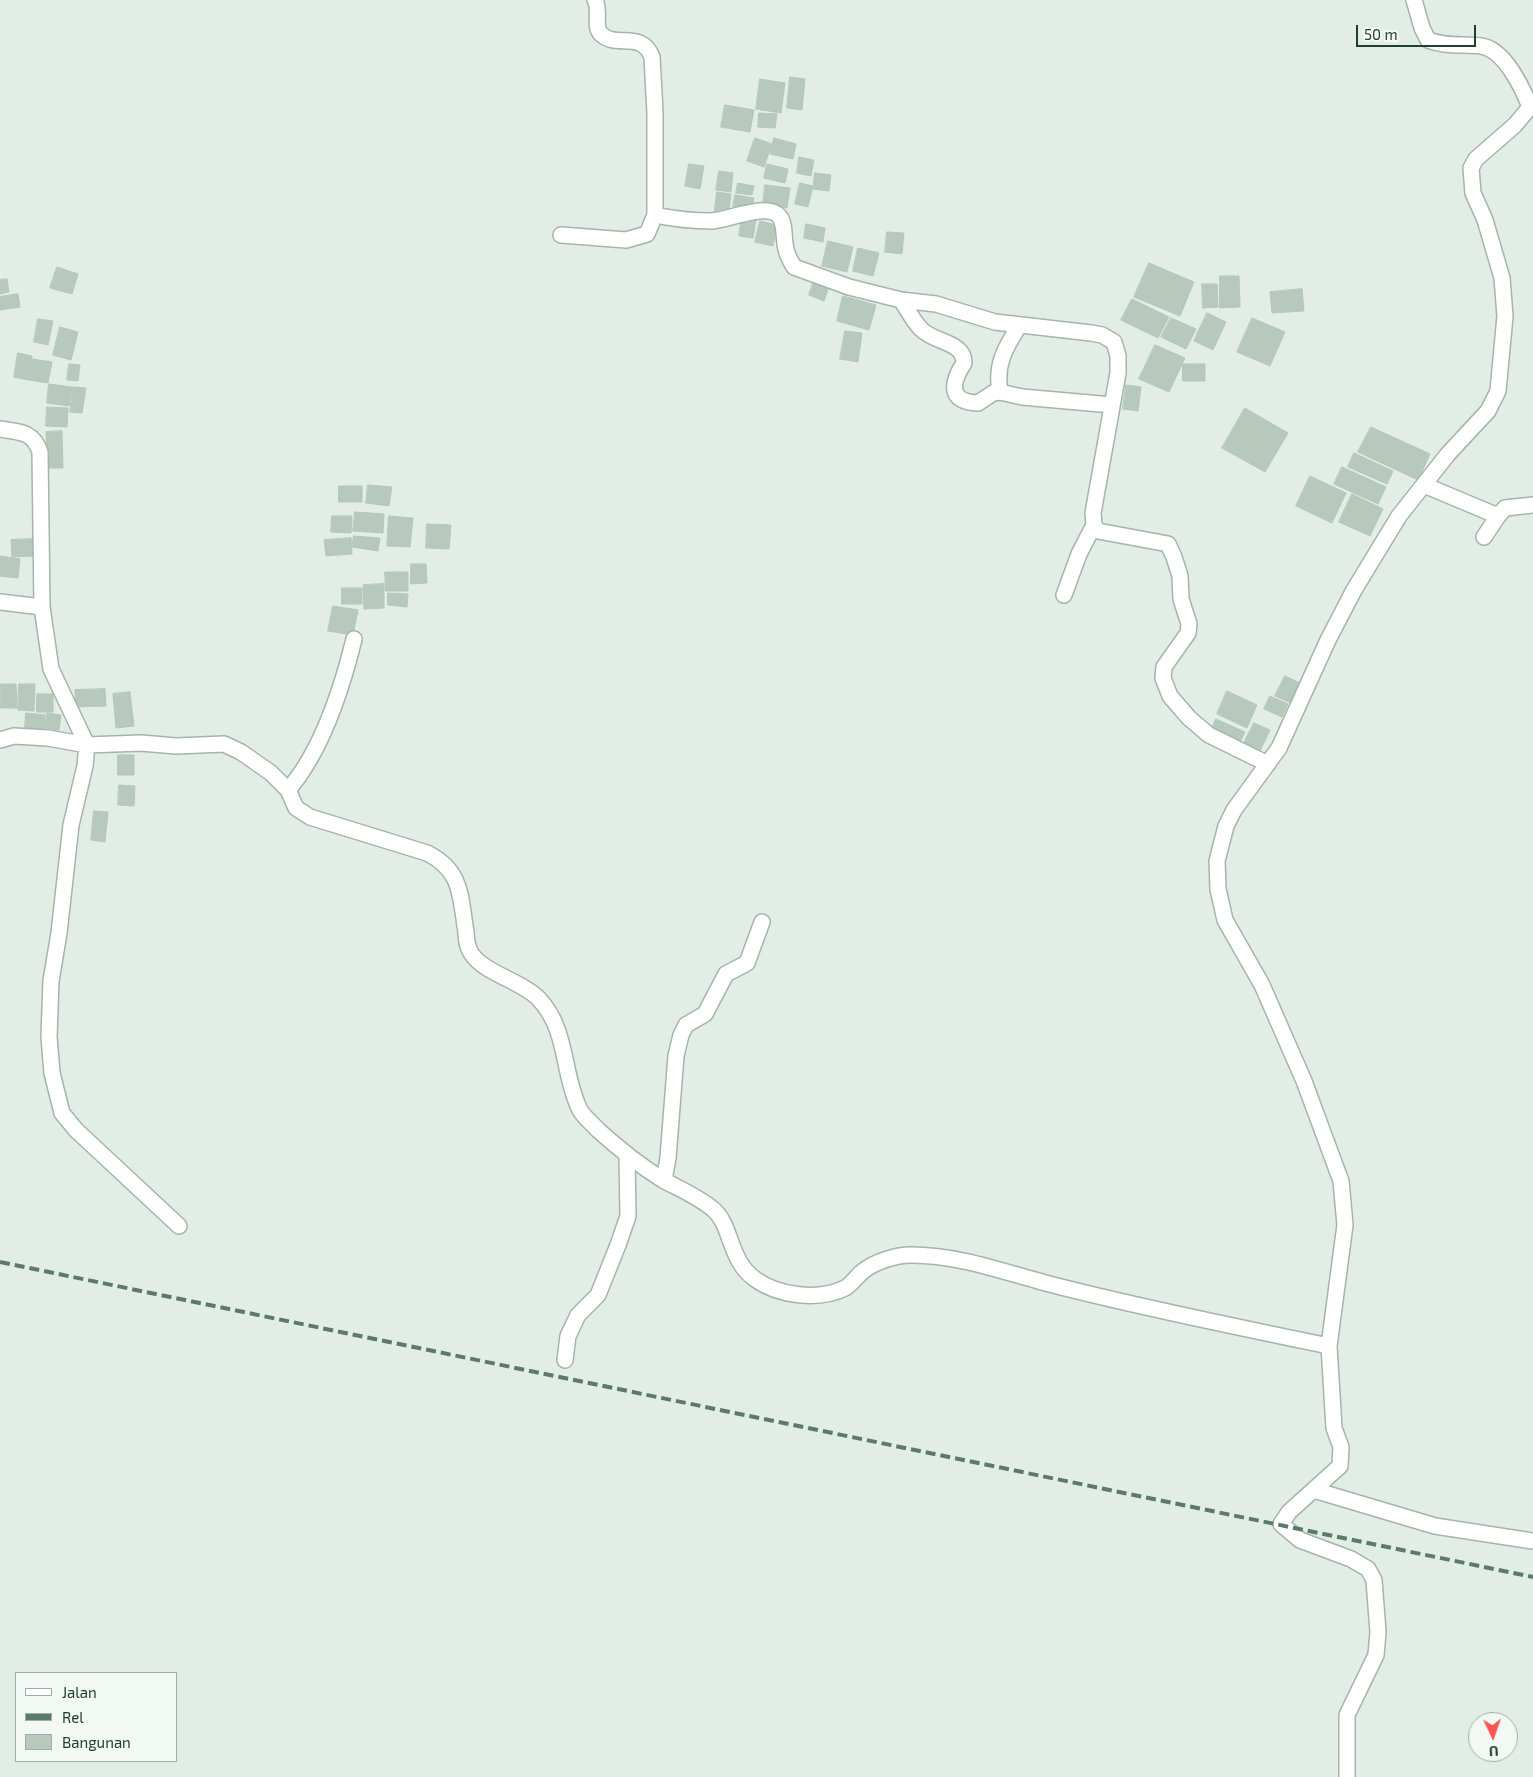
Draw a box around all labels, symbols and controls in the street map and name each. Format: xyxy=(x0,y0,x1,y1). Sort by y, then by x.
scale bar xyxy=(1358,15,1478,47)
text: 50 m xyxy=(1364,25,1398,43)
legend xyxy=(15,1672,178,1762)
text: Jalan xyxy=(62,1683,97,1701)
text: Rel xyxy=(62,1708,84,1726)
north arrow xyxy=(1468,1712,1518,1762)
text: Bangunan xyxy=(62,1733,131,1751)
text: U xyxy=(1489,1743,1499,1760)

